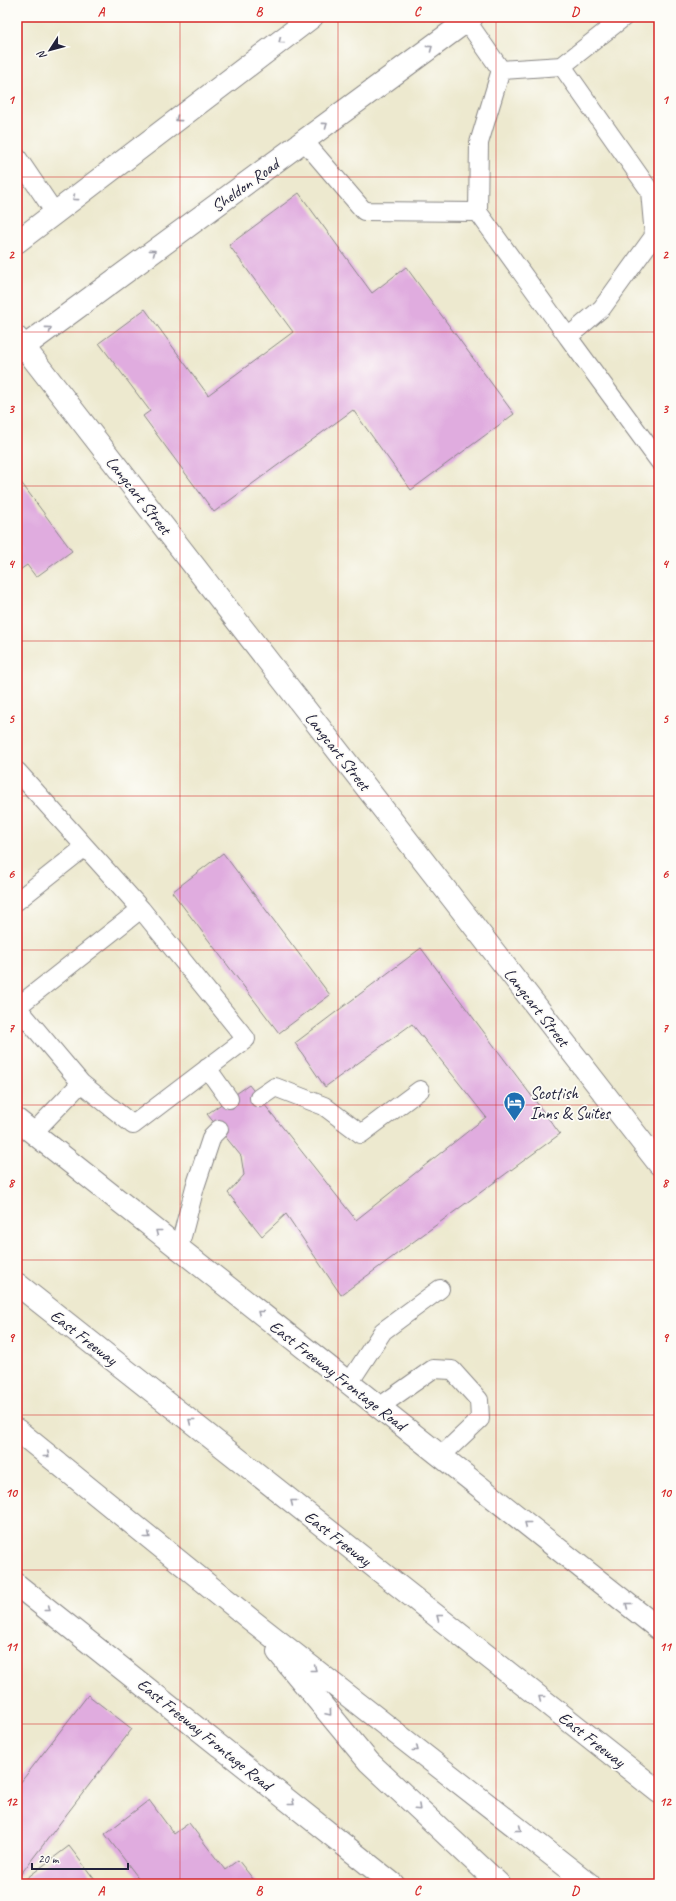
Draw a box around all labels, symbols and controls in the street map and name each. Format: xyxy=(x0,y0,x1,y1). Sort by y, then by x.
text: A xyxy=(98,4,106,20)
text: B xyxy=(256,4,264,20)
text: C xyxy=(414,4,422,20)
text: D xyxy=(571,4,580,20)
north arrow xyxy=(30,30,70,70)
one-way arrow xyxy=(279,36,286,43)
one-way arrow xyxy=(426,45,433,53)
text: N xyxy=(33,47,50,63)
text: 1 xyxy=(8,92,16,108)
text: 1 xyxy=(662,92,670,108)
one-way arrow xyxy=(175,115,182,122)
one-way arrow xyxy=(321,123,328,130)
street label: Sheldon Road xyxy=(207,152,286,217)
one-way arrow xyxy=(72,193,79,200)
text: 2 xyxy=(8,247,15,263)
text: 2 xyxy=(662,247,669,263)
one-way arrow xyxy=(149,250,156,257)
one-way arrow xyxy=(44,327,51,334)
text: 3 xyxy=(8,401,15,417)
text: 3 xyxy=(662,401,669,417)
street label: Langcart Street xyxy=(101,452,177,541)
text: 4 xyxy=(8,556,16,572)
text: 4 xyxy=(662,556,670,572)
street label: Langcart Street xyxy=(300,708,376,797)
text: 5 xyxy=(8,711,15,727)
text: 5 xyxy=(662,711,669,727)
text: 6 xyxy=(8,866,15,882)
text: 6 xyxy=(662,866,669,882)
street label: Langcart Street xyxy=(499,964,575,1053)
text: 7 xyxy=(8,1020,15,1036)
text: 7 xyxy=(662,1020,669,1036)
place label: Scottish Inns & Suites xyxy=(530,1083,611,1124)
hotel icon: Scottish Inns & Suites xyxy=(502,1090,528,1123)
text: 8 xyxy=(8,1175,16,1191)
text: 8 xyxy=(662,1175,670,1191)
one-way arrow xyxy=(156,1230,163,1237)
street label: East Freeway xyxy=(46,1305,122,1371)
one-way arrow xyxy=(258,1311,265,1318)
street label: East Freeway Frontage Road xyxy=(265,1316,412,1437)
text: 9 xyxy=(8,1330,15,1346)
text: 9 xyxy=(662,1330,669,1346)
one-way arrow xyxy=(188,1419,195,1426)
one-way arrow xyxy=(43,1450,50,1457)
text: 10 xyxy=(5,1485,18,1501)
text: 10 xyxy=(659,1485,672,1501)
one-way arrow xyxy=(290,1500,297,1507)
street label: East Freeway xyxy=(300,1506,376,1572)
one-way arrow xyxy=(524,1522,531,1529)
one-way arrow xyxy=(144,1532,151,1539)
one-way arrow xyxy=(626,1603,633,1610)
one-way arrow xyxy=(43,1604,50,1611)
one-way arrow xyxy=(436,1615,443,1622)
text: 11 xyxy=(5,1639,19,1655)
text: 11 xyxy=(659,1639,673,1655)
one-way arrow xyxy=(310,1664,317,1671)
street label: East Freeway Frontage Road xyxy=(133,1674,278,1797)
one-way arrow xyxy=(538,1696,545,1703)
street label: East Freeway xyxy=(554,1707,630,1773)
one-way arrow xyxy=(324,1709,331,1716)
one-way arrow xyxy=(412,1744,419,1751)
text: 12 xyxy=(5,1794,18,1810)
text: 12 xyxy=(659,1794,672,1810)
one-way arrow xyxy=(287,1799,294,1806)
one-way arrow xyxy=(413,1803,421,1810)
one-way arrow xyxy=(514,1824,521,1831)
scale bar xyxy=(32,1845,128,1871)
text: 20 m xyxy=(38,1851,60,1867)
text: A xyxy=(98,1883,106,1899)
text: B xyxy=(256,1883,264,1899)
text: C xyxy=(414,1883,422,1899)
text: D xyxy=(571,1883,580,1899)

